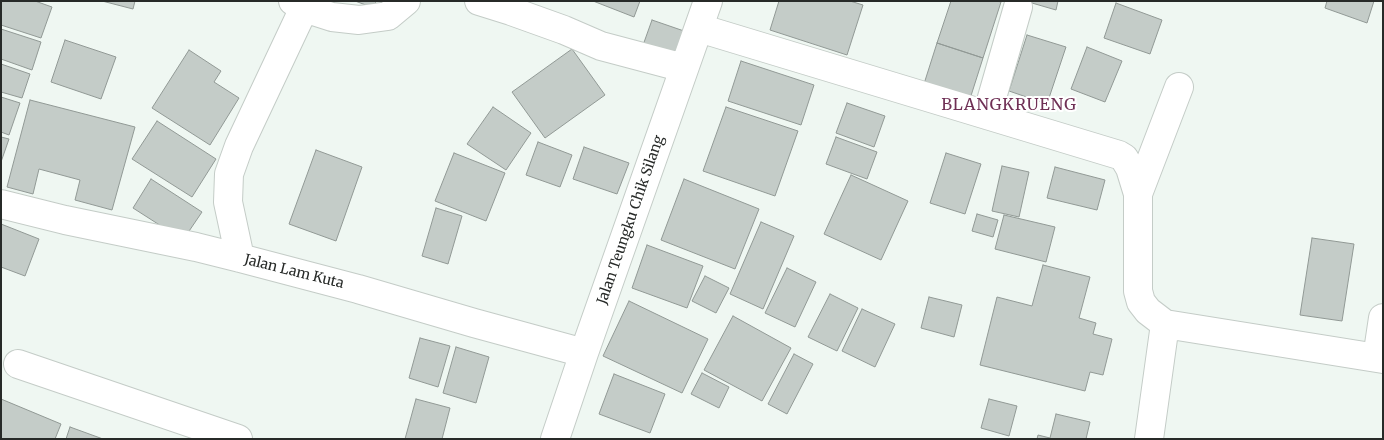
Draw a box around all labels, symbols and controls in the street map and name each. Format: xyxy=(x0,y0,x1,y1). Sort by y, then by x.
district label: BLANGKRUENG xyxy=(940,95,1078,115)
street label: Jalan Teungku Chik Silang xyxy=(594,133,668,307)
street label: Jalan Lam Kuta xyxy=(242,252,346,292)

